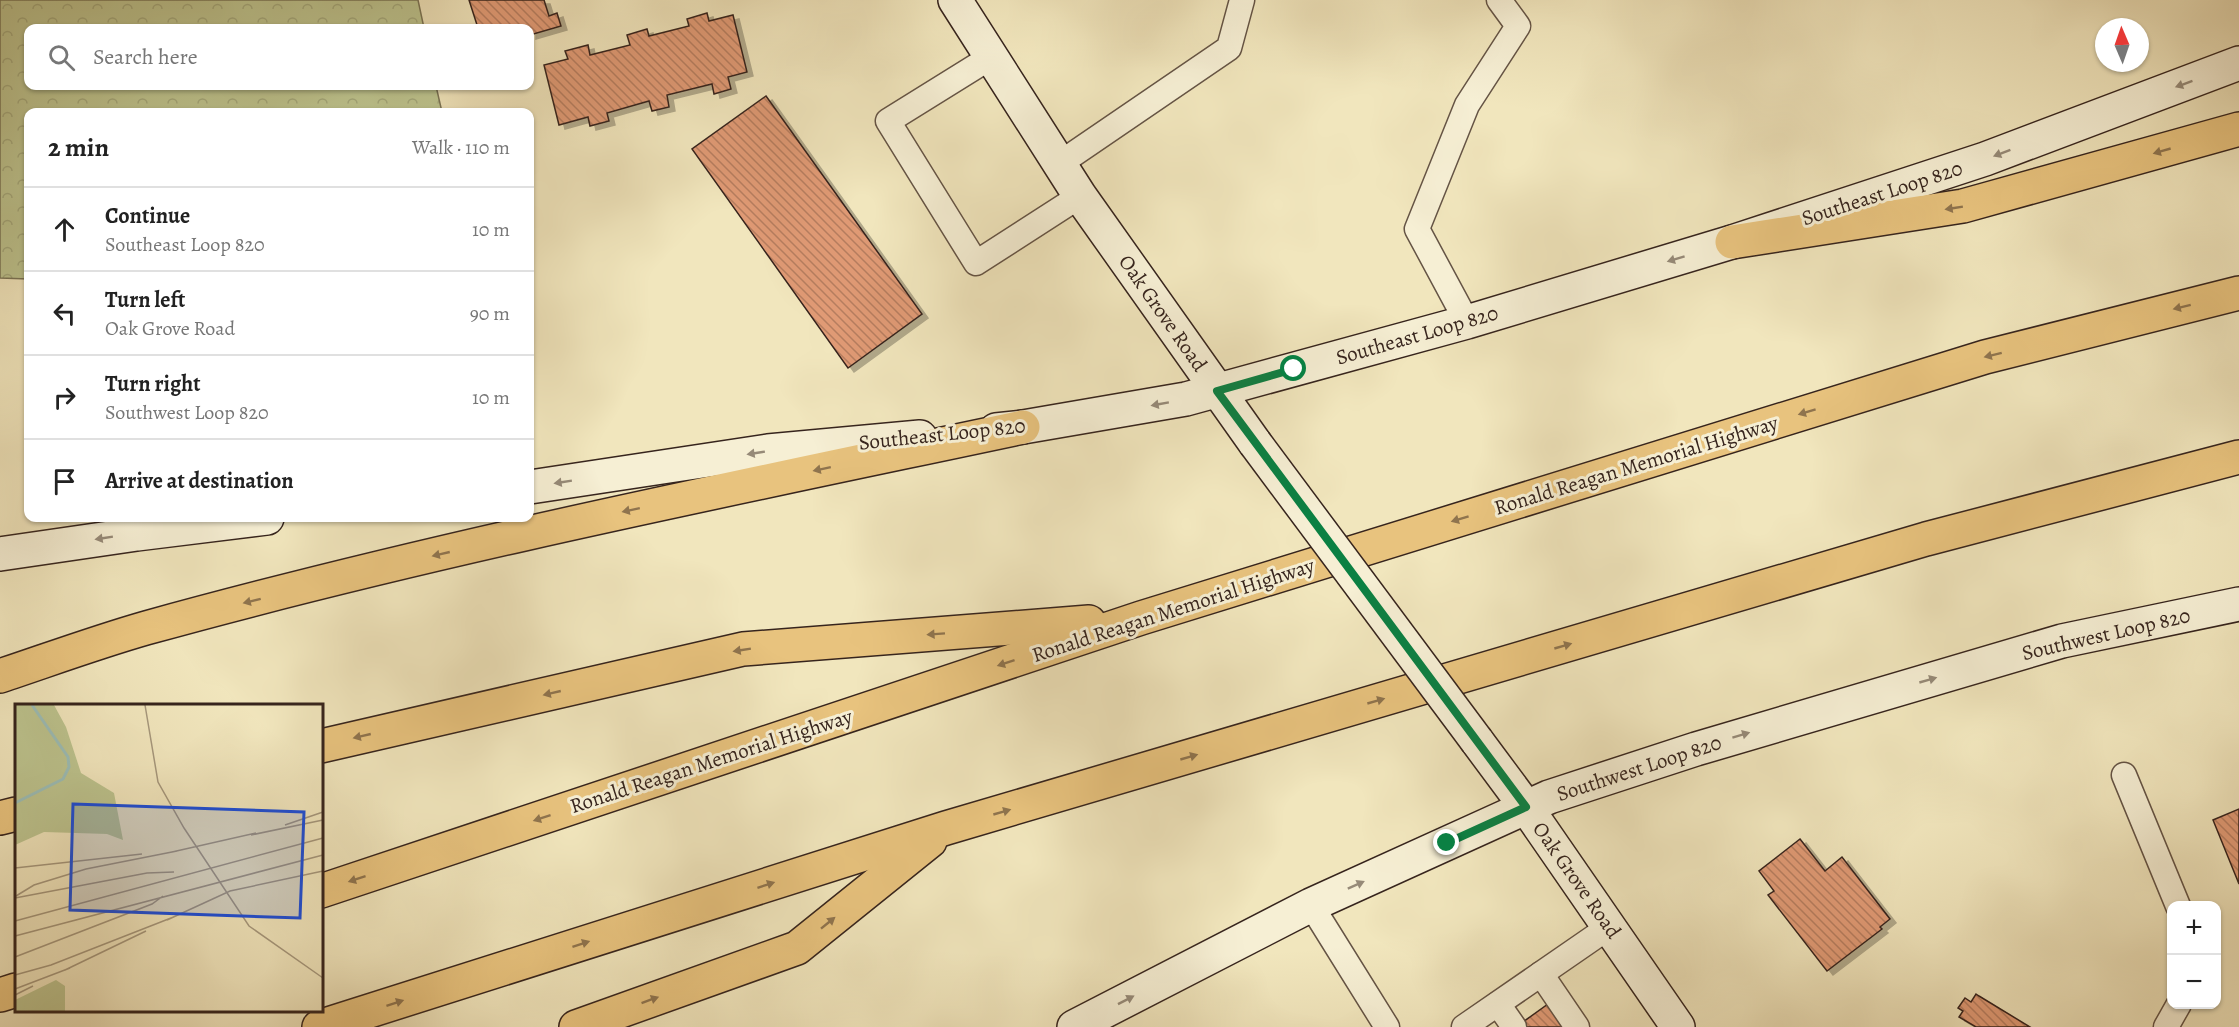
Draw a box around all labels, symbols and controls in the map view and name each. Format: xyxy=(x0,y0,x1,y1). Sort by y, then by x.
north arrow xyxy=(2095,18,2149,72)
search box xyxy=(24,24,534,90)
icon: search xyxy=(45,41,78,74)
text: Search here xyxy=(93,42,198,72)
one-way arrow xyxy=(2175,79,2193,89)
text: 2 min xyxy=(48,130,109,165)
text: Walk · 110 m xyxy=(412,134,510,161)
one-way arrow xyxy=(2153,147,2171,156)
one-way arrow xyxy=(1993,149,2011,158)
street label: Southeast Loop 820 xyxy=(1798,154,1966,232)
text: Continue xyxy=(105,201,190,231)
one-way arrow xyxy=(1944,203,1963,212)
icon: ahead xyxy=(48,213,81,246)
text: 10 m xyxy=(472,216,510,243)
text: Southeast Loop 820 xyxy=(105,231,265,258)
street label: Oak Grove Road xyxy=(1112,249,1214,378)
one-way arrow xyxy=(1667,254,1685,264)
text: Turn left xyxy=(105,285,185,315)
icon: left xyxy=(48,297,81,330)
street label: Southeast Loop 820 xyxy=(1333,298,1501,372)
text: 90 m xyxy=(470,300,510,327)
one-way arrow xyxy=(2173,303,2191,312)
text: Oak Grove Road xyxy=(105,315,235,342)
one-way arrow xyxy=(1984,350,2002,360)
route start xyxy=(1280,355,1306,381)
text: Turn right xyxy=(105,369,201,399)
icon: right xyxy=(48,381,81,414)
text: 10 m xyxy=(472,384,510,411)
text: Southwest Loop 820 xyxy=(105,399,269,426)
one-way arrow xyxy=(1150,400,1169,409)
street label: Ronald Reagan Memorial Highway xyxy=(1491,408,1782,522)
one-way arrow xyxy=(1798,408,1816,417)
street label: Southeast Loop 820 xyxy=(857,411,1027,457)
one-way arrow xyxy=(746,449,765,458)
icon: arrive xyxy=(48,465,81,498)
one-way arrow xyxy=(812,465,831,474)
text: Arrive at destination xyxy=(105,466,294,496)
one-way arrow xyxy=(553,478,572,487)
one-way arrow xyxy=(622,506,641,516)
one-way arrow xyxy=(1451,515,1469,525)
one-way arrow xyxy=(95,534,114,543)
one-way arrow xyxy=(432,549,450,559)
street label: Ronald Reagan Memorial Highway xyxy=(1028,551,1318,669)
one-way arrow xyxy=(243,596,261,606)
street label: Southwest Loop 820 xyxy=(2019,601,2193,667)
one-way arrow xyxy=(927,630,946,639)
one-way arrow xyxy=(1554,641,1572,650)
one-way arrow xyxy=(732,646,751,655)
one-way arrow xyxy=(997,659,1015,669)
one-way arrow xyxy=(1919,675,1937,684)
one-way arrow xyxy=(542,689,561,698)
one-way arrow xyxy=(1367,696,1385,706)
street label: Ronald Reagan Memorial Highway xyxy=(566,702,856,820)
inset map xyxy=(15,704,322,1012)
street label: Southwest Loop 820 xyxy=(1553,728,1725,808)
one-way arrow xyxy=(1732,730,1750,739)
one-way arrow xyxy=(352,732,371,742)
one-way arrow xyxy=(1180,752,1198,761)
one-way arrow xyxy=(993,807,1011,816)
one-way arrow xyxy=(533,813,551,823)
street label: Oak Grove Road xyxy=(1526,816,1628,945)
route end xyxy=(1433,829,1459,855)
one-way arrow xyxy=(348,875,366,884)
one-way arrow xyxy=(757,880,775,889)
one-way arrow xyxy=(1348,880,1365,889)
map controls xyxy=(2167,901,2221,1009)
button: + xyxy=(2167,901,2221,955)
one-way arrow xyxy=(820,917,836,930)
one-way arrow xyxy=(572,939,590,948)
button: − xyxy=(2167,955,2221,1009)
one-way arrow xyxy=(642,995,660,1005)
one-way arrow xyxy=(1117,996,1134,1005)
one-way arrow xyxy=(386,998,404,1007)

